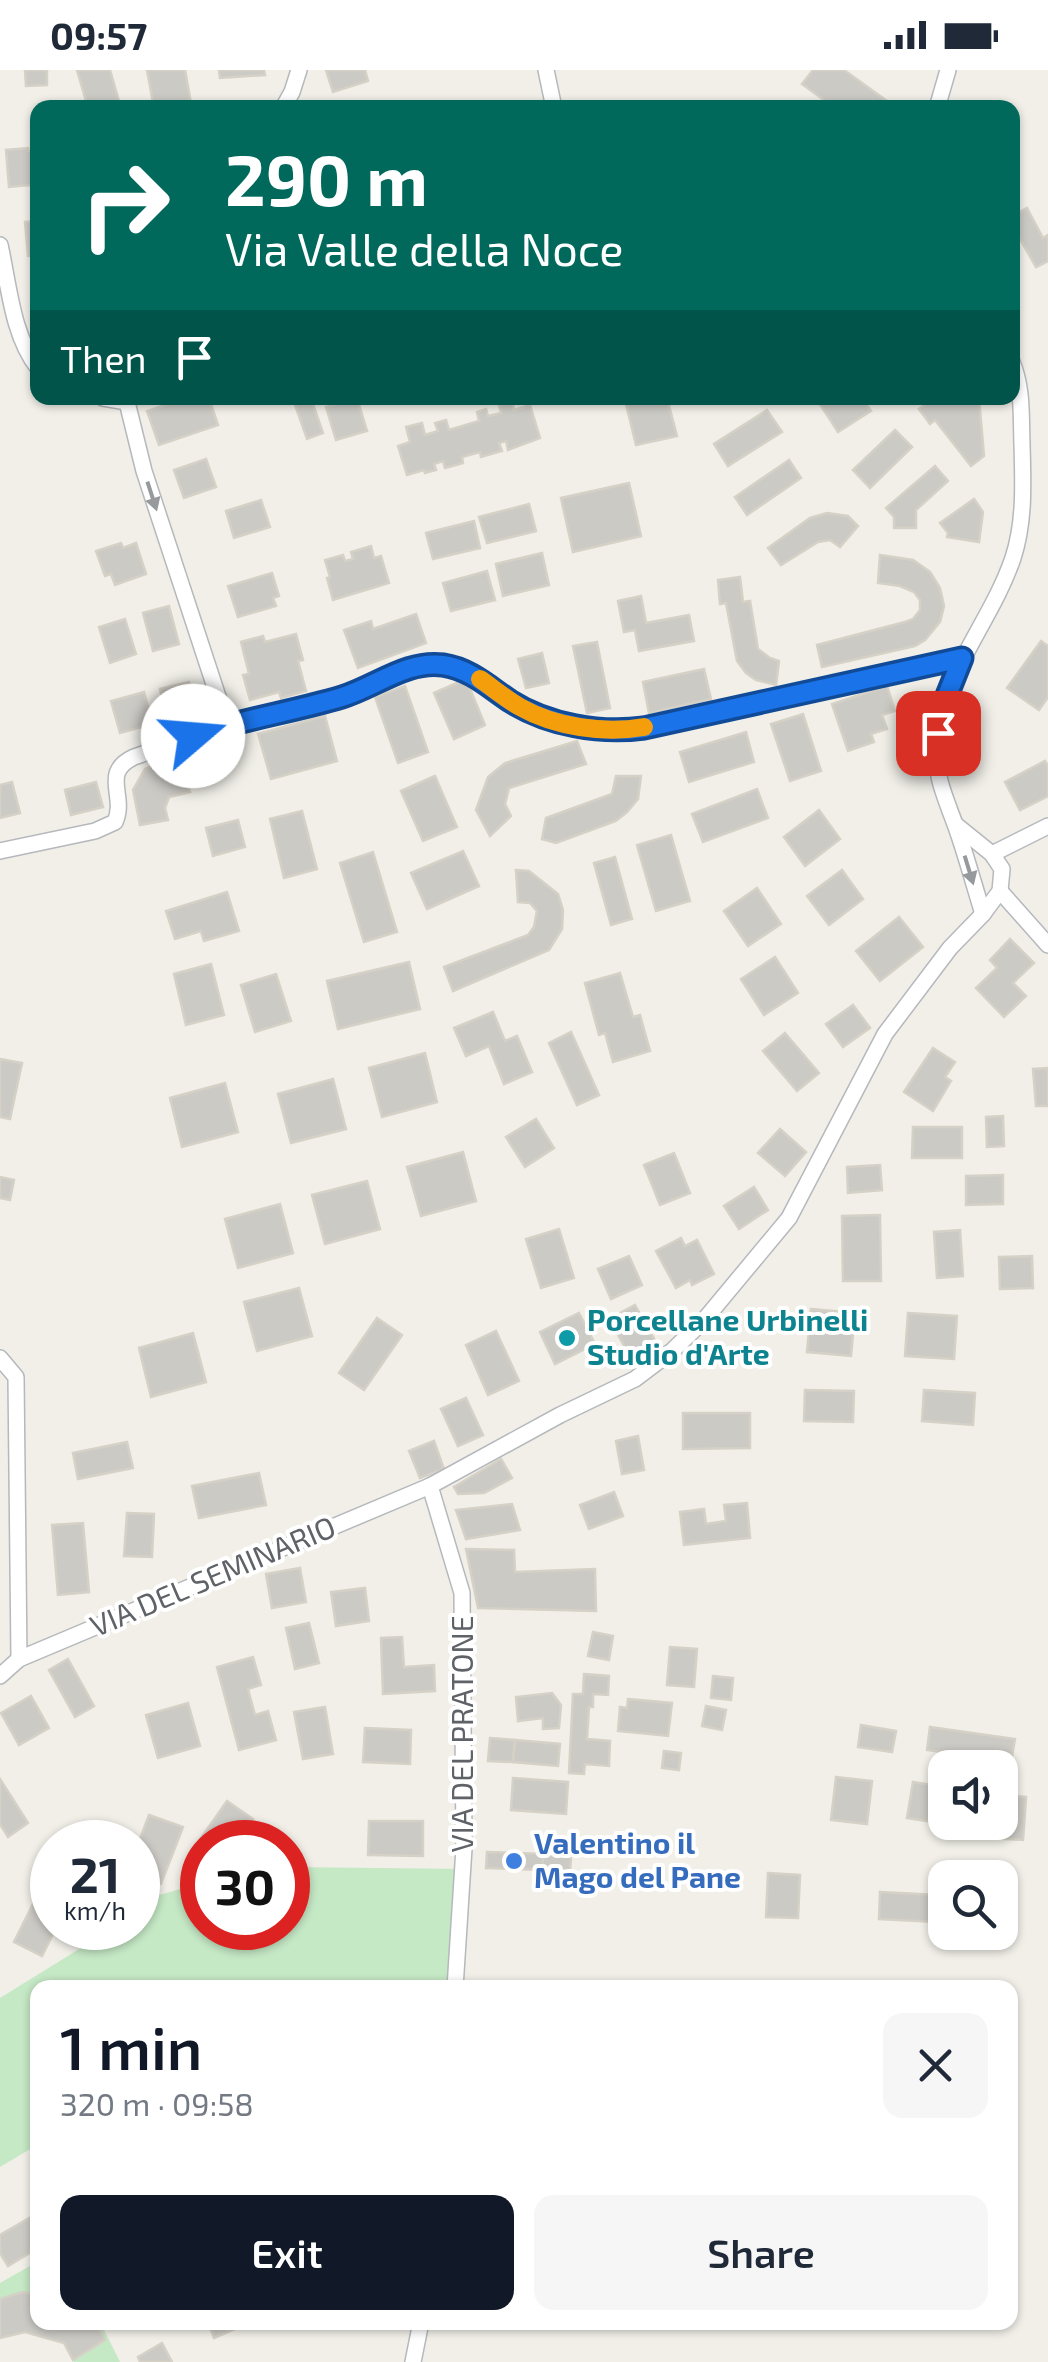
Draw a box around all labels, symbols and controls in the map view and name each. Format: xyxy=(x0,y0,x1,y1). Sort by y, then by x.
text: 09:57 xyxy=(50,12,147,58)
text: 290 m xyxy=(225,136,428,220)
icon: right xyxy=(60,140,190,270)
text: Via Valle della Noce xyxy=(225,221,624,275)
icon: arrive xyxy=(167,330,222,385)
text: Then xyxy=(60,335,147,381)
one-way arrow xyxy=(146,482,161,512)
position arrow xyxy=(141,684,245,788)
pin xyxy=(896,691,981,776)
icon: arrive xyxy=(911,706,966,761)
one-way arrow xyxy=(962,855,977,885)
place label: Porcellane Urbinelli Studio d'Arte xyxy=(587,1301,868,1371)
marker: Porcellane Urbinelli Studio d'Arte xyxy=(556,1327,578,1349)
street label: VIA DEL SEMINARIO xyxy=(84,1507,340,1643)
street label: VIA DEL PRATONE xyxy=(443,1615,479,1853)
map controls xyxy=(928,1750,1018,1950)
button: sound xyxy=(928,1750,1018,1840)
speed limit sign: 30 xyxy=(180,1820,310,1950)
place label: Valentino il Mago del Pane xyxy=(534,1824,741,1894)
text: 21 xyxy=(70,1843,120,1903)
marker: Valentino il Mago del Pane xyxy=(503,1850,525,1872)
button: search xyxy=(928,1860,1018,1950)
text: km/h xyxy=(64,1895,126,1925)
text: 1 min xyxy=(60,2010,202,2082)
button: close xyxy=(883,2013,988,2118)
text: 320 m · 09:58 xyxy=(60,2084,254,2122)
button: Exit xyxy=(60,2195,514,2310)
button: Share xyxy=(534,2195,988,2310)

